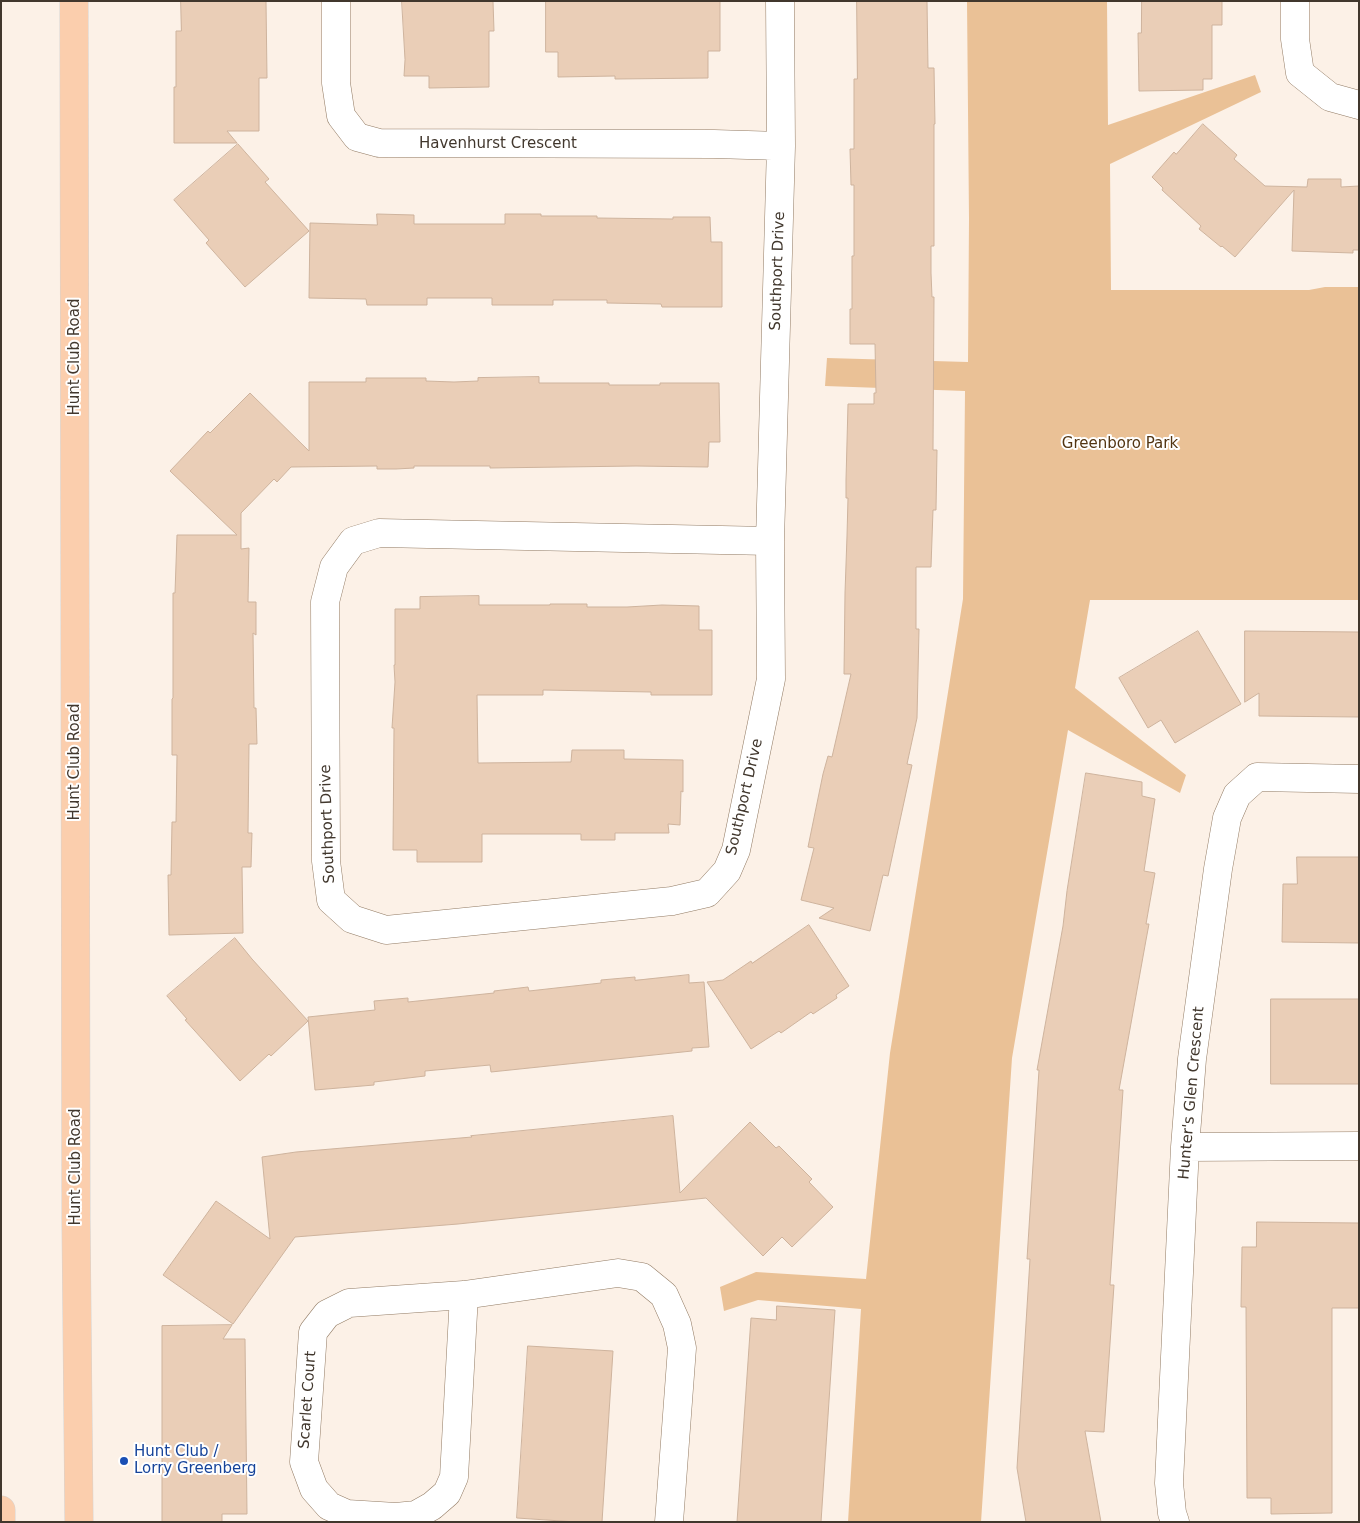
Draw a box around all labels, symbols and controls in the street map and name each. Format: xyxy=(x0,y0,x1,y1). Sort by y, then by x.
street label: Havenhurst Crescent xyxy=(419,135,577,153)
street label: Southport Drive xyxy=(767,211,789,331)
street label: Hunt Club Road xyxy=(66,298,84,416)
park label: Greenboro Park xyxy=(1062,435,1178,453)
street label: Hunt Club Road xyxy=(66,703,84,821)
street label: Southport Drive xyxy=(723,737,767,857)
street label: Southport Drive xyxy=(317,764,339,884)
street label: Hunter's Glen Crescent xyxy=(1175,1006,1209,1180)
street label: Hunt Club Road xyxy=(67,1108,85,1226)
street label: Scarlet Court xyxy=(296,1350,320,1450)
place label: Hunt Club / Lorry Greenberg xyxy=(134,1443,257,1478)
marker: Hunt Club / Lorry Greenberg xyxy=(118,1455,130,1467)

